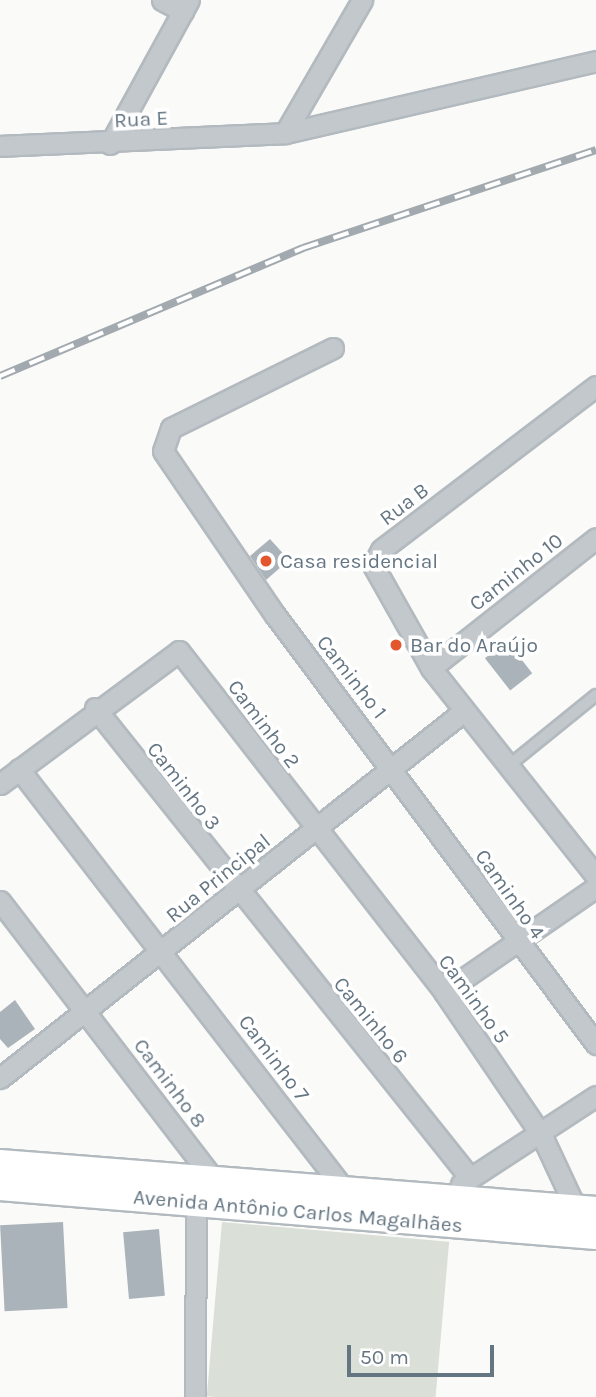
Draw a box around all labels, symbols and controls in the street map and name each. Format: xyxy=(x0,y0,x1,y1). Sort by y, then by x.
street label: Rua E xyxy=(113,105,169,133)
street label: Rua B xyxy=(374,477,434,531)
street label: Caminho 10 xyxy=(464,528,568,616)
place label: Casa residencial xyxy=(280,548,438,574)
marker: Casa residencial xyxy=(258,553,274,569)
street label: Caminho 1 xyxy=(312,630,392,724)
place label: Bar do Araújo xyxy=(410,632,538,658)
marker: Bar do Araújo xyxy=(388,637,404,653)
street label: Caminho 2 xyxy=(223,675,305,773)
street label: Caminho 3 xyxy=(142,737,226,835)
street label: Rua Principal xyxy=(161,828,275,928)
street label: Caminho 4 xyxy=(470,844,550,944)
street label: Caminho 5 xyxy=(433,950,515,1048)
street label: Caminho 6 xyxy=(328,972,414,1068)
street label: Caminho 7 xyxy=(233,1010,315,1106)
street label: Caminho 8 xyxy=(128,1033,212,1133)
street label: Avenida Antônio Carlos Magalhães xyxy=(132,1184,464,1238)
scale bar xyxy=(351,1330,498,1374)
text: 50 m xyxy=(360,1345,409,1369)

